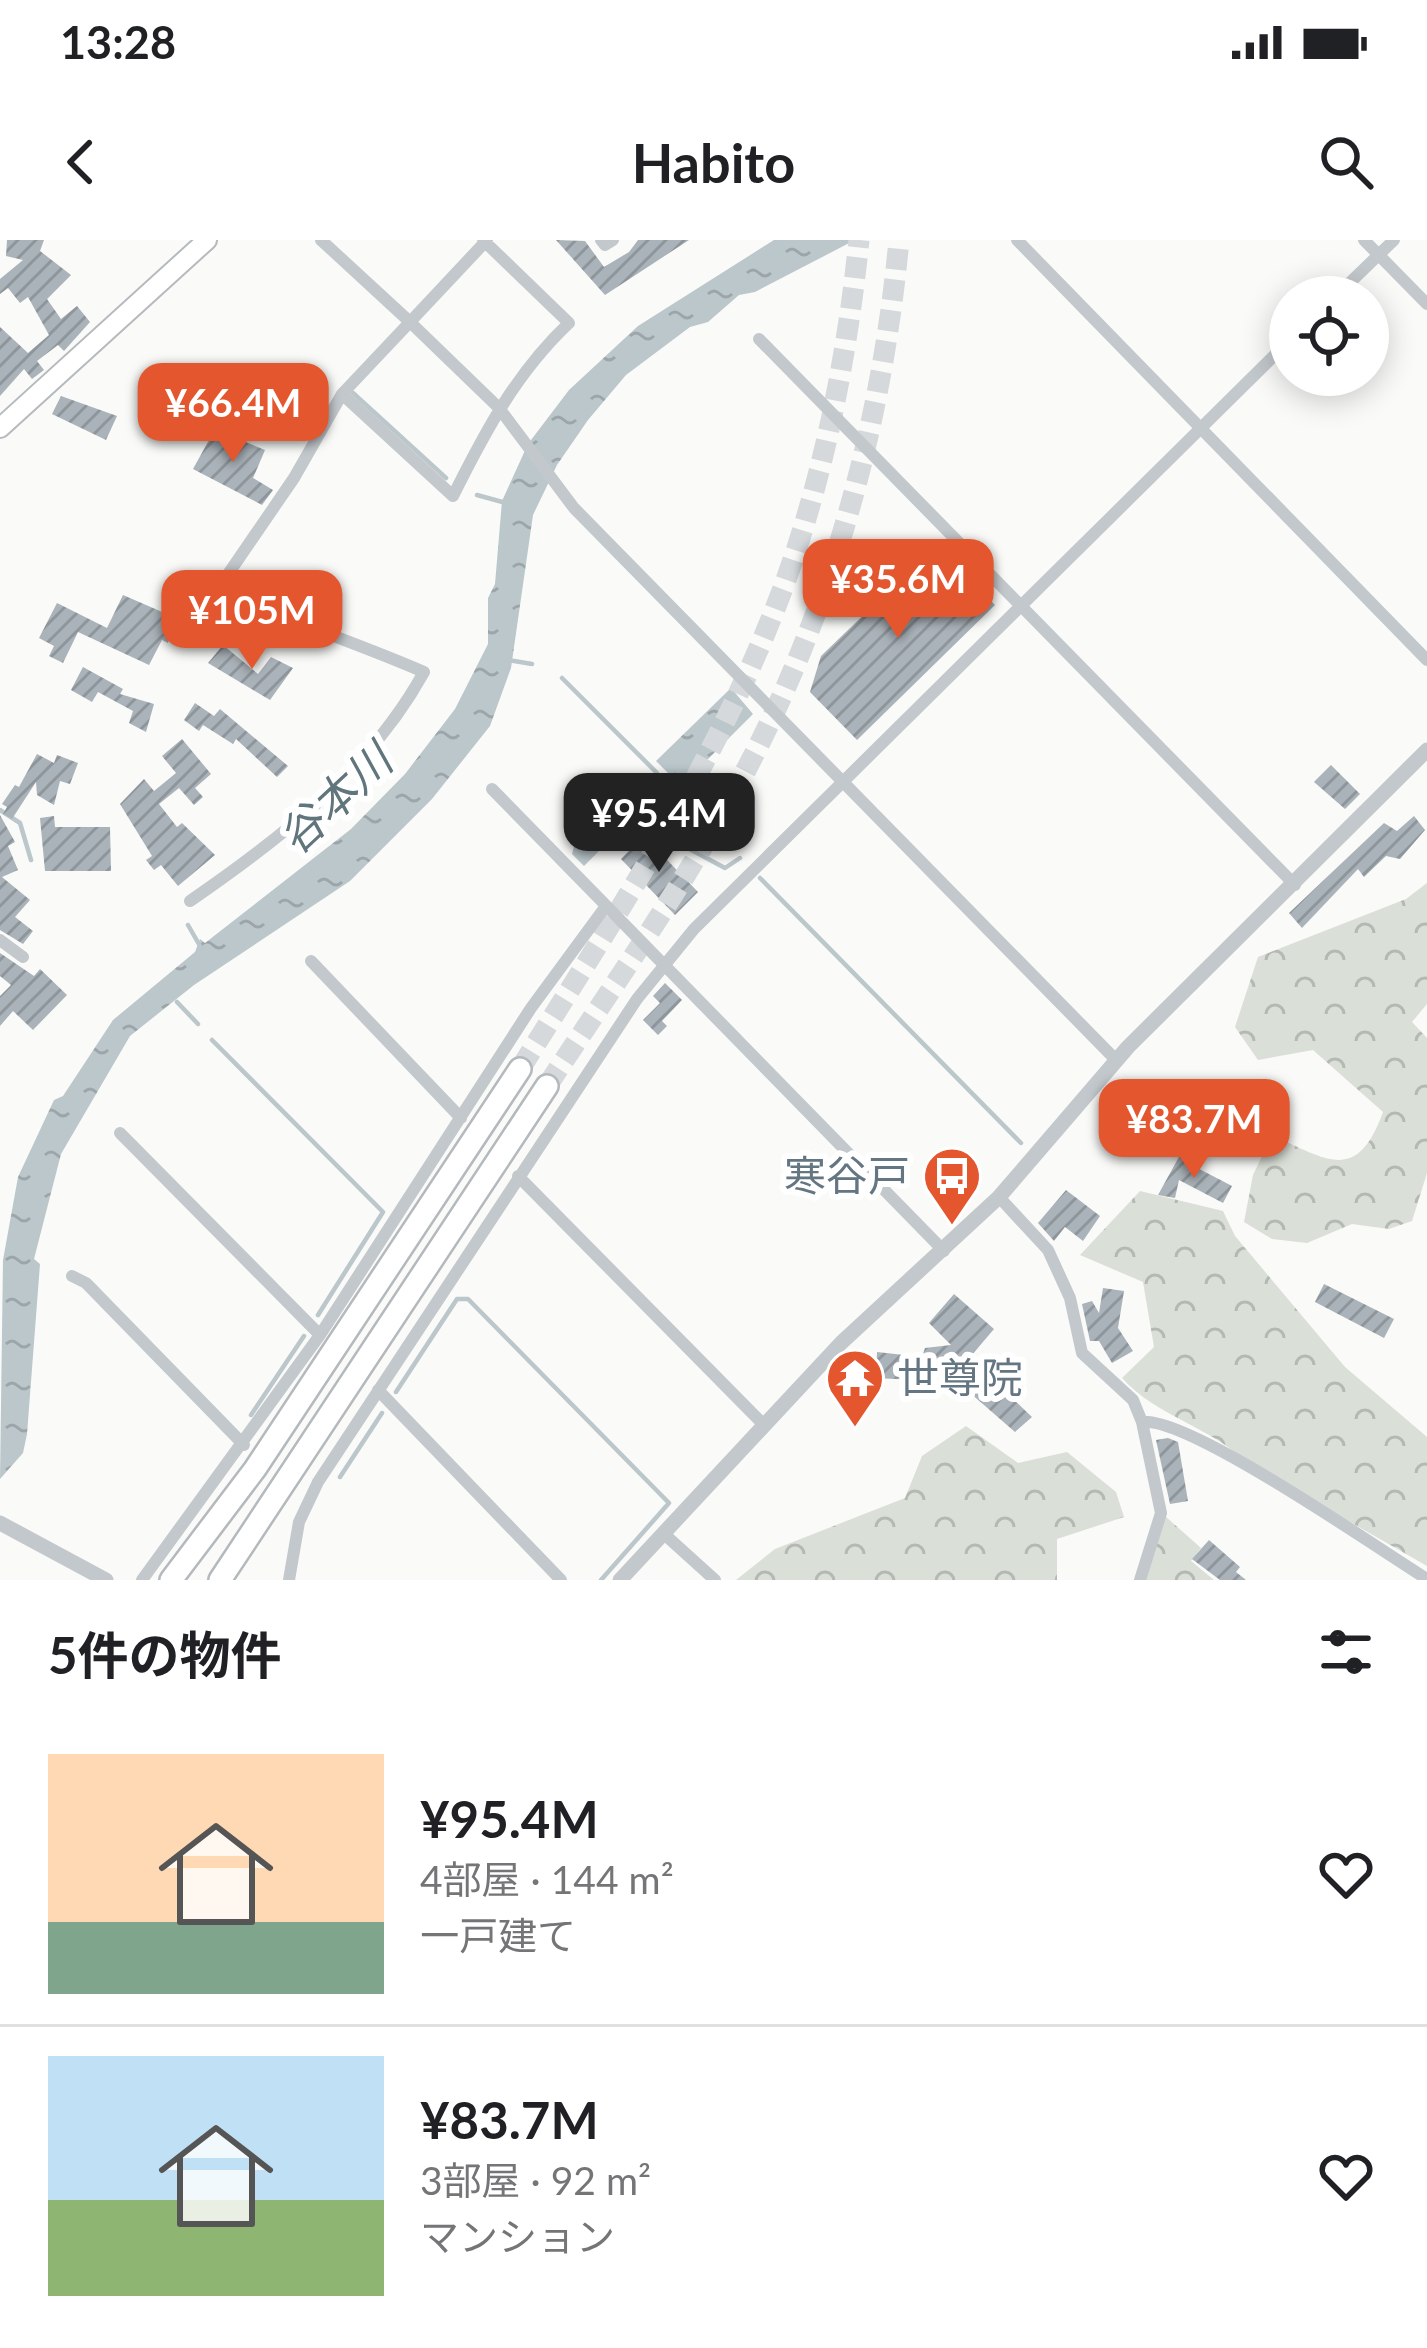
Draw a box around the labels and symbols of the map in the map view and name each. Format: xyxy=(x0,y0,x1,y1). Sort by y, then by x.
pin: ¥66.4M xyxy=(135,363,331,465)
pin: ¥35.6M xyxy=(800,539,996,641)
pin: ¥105M xyxy=(168,570,336,672)
water label: 谷本川 xyxy=(267,730,405,864)
pin: ¥95.4M xyxy=(561,773,757,875)
pin: ¥83.7M xyxy=(1096,1079,1292,1181)
bus stop icon: 寒谷戸 xyxy=(921,1145,983,1227)
place label: 寒谷戸 xyxy=(784,1150,910,1200)
temple icon: 世尊院 xyxy=(824,1347,886,1429)
place label: 世尊院 xyxy=(897,1352,1023,1402)

